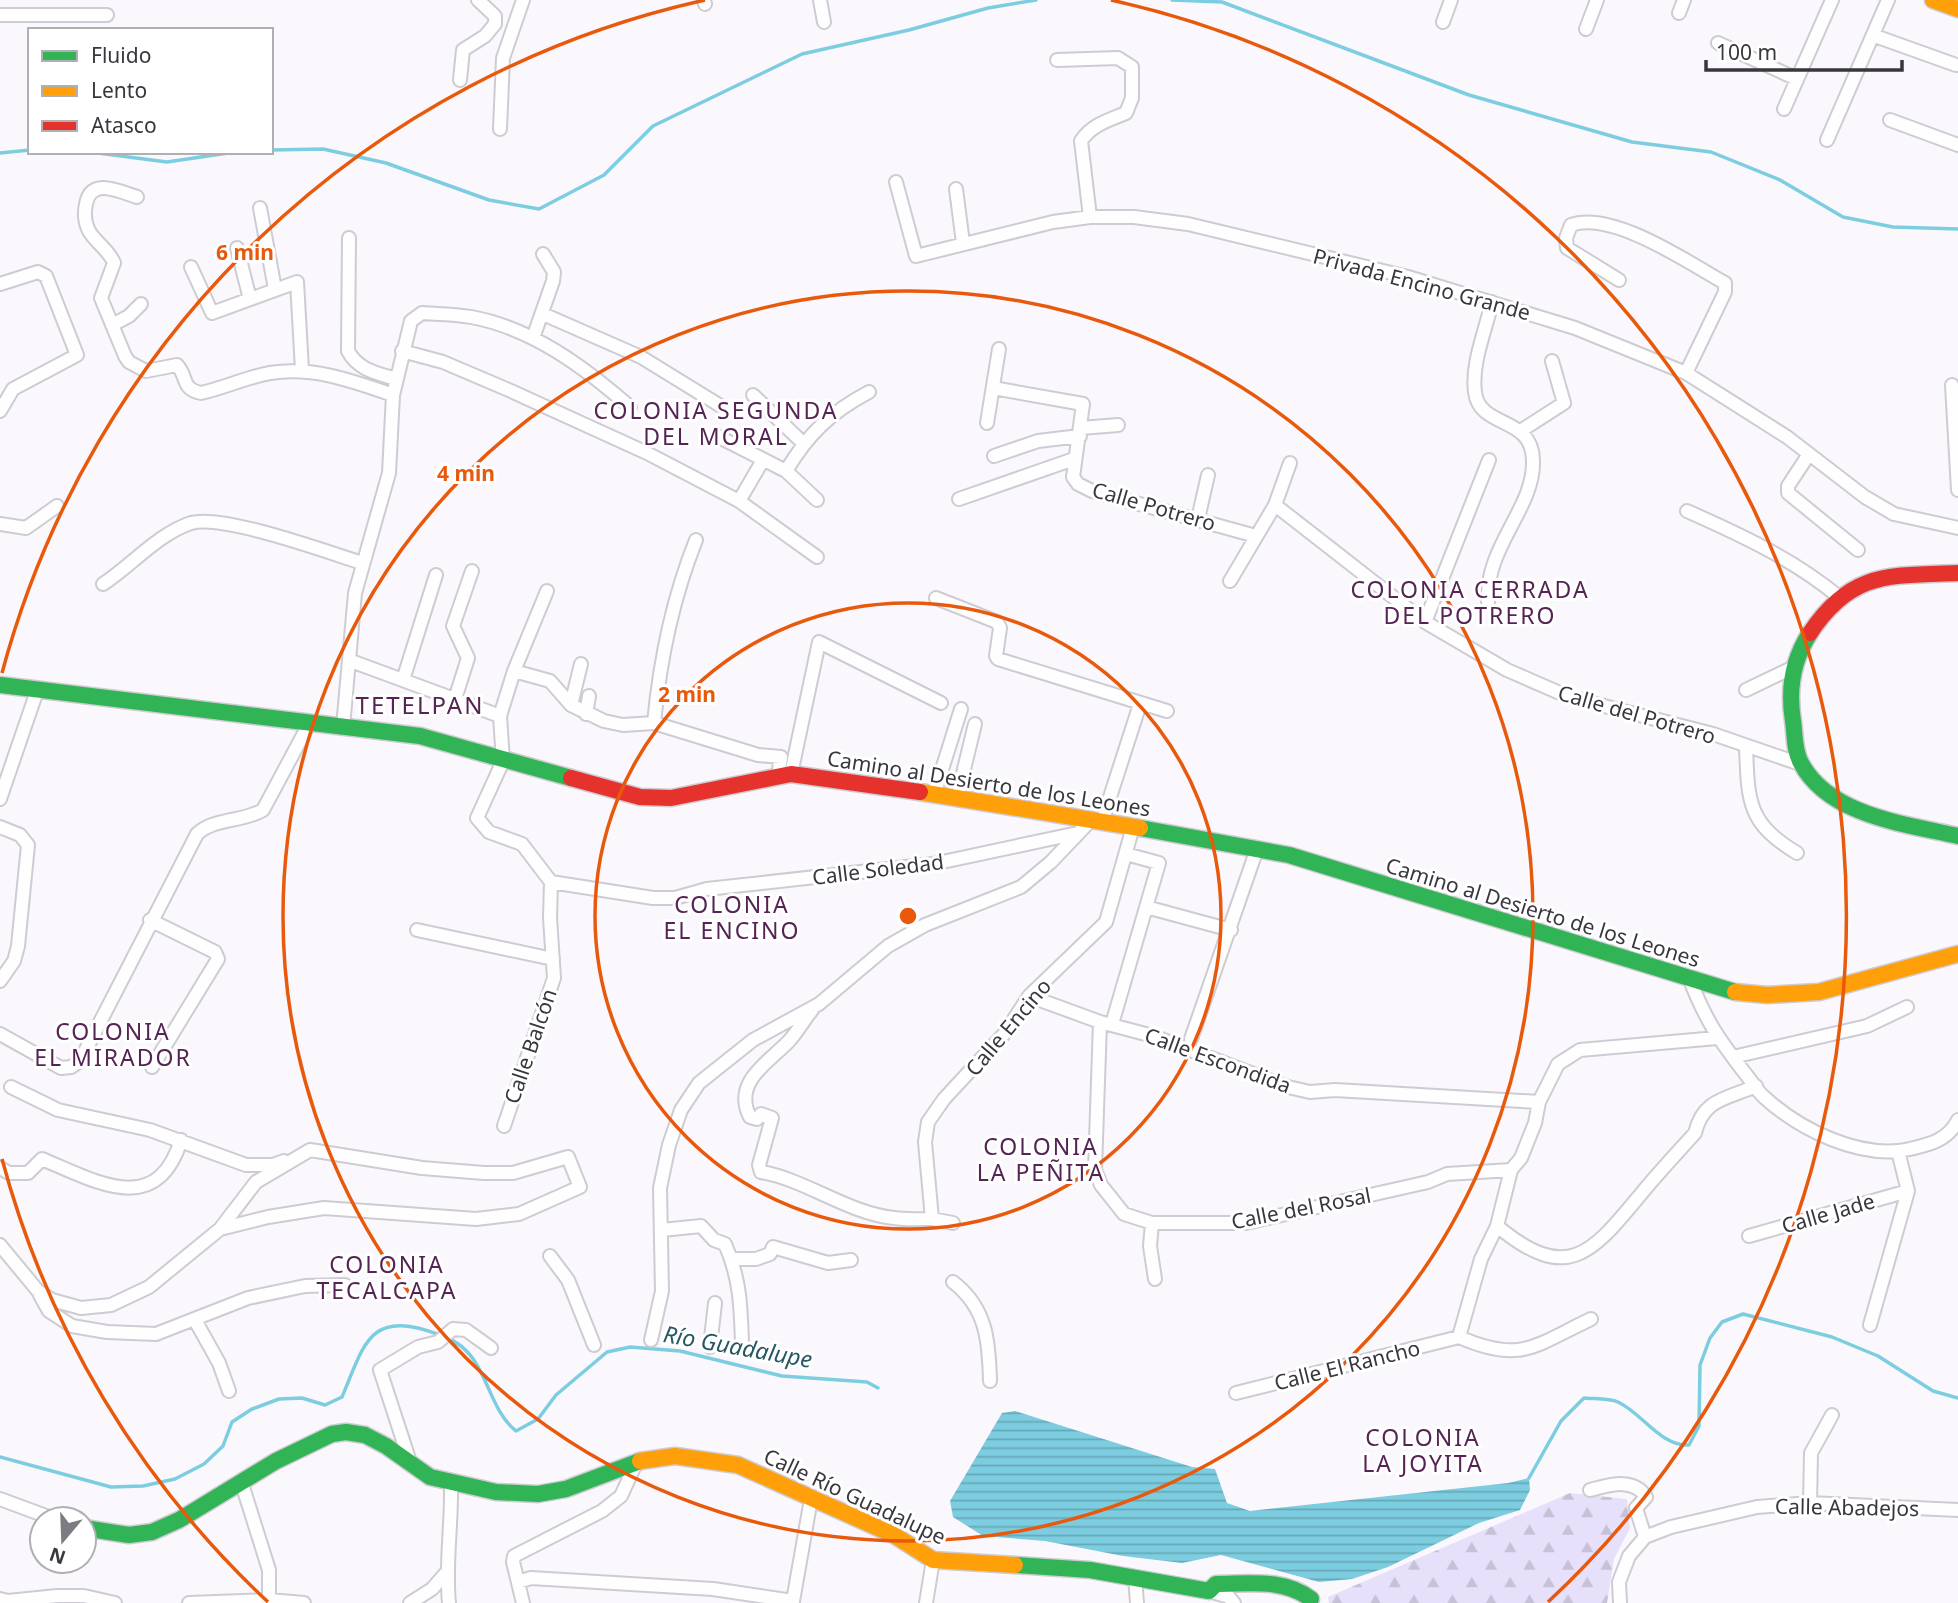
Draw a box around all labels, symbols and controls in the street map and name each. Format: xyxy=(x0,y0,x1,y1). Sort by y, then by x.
legend xyxy=(28,28,273,154)
scale bar xyxy=(1706,28,1902,72)
text: 100 m xyxy=(1716,38,1777,66)
text: Fluido xyxy=(91,41,151,69)
text: Lento xyxy=(91,76,147,104)
text: Atasco xyxy=(91,111,157,139)
text: 6 min xyxy=(216,238,274,266)
street label: Privada Encino Grande xyxy=(1310,242,1534,326)
district label: COLONIA SEGUNDA DEL MORAL xyxy=(593,394,839,452)
text: 4 min xyxy=(437,459,495,487)
street label: Calle Potrero xyxy=(1089,475,1219,537)
district label: COLONIA CERRADA DEL POTRERO xyxy=(1350,573,1590,631)
street label: Calle del Potrero xyxy=(1555,678,1719,750)
text: 2 min xyxy=(658,680,716,708)
district label: TETELPAN xyxy=(356,688,484,721)
street label: Camino al Desierto de los Leones xyxy=(825,744,1153,822)
street label: Calle Soledad xyxy=(811,847,945,891)
street label: Camino al Desierto de los Leones xyxy=(1382,851,1704,973)
district label: COLONIA EL ENCINO xyxy=(664,888,800,946)
centre of rings xyxy=(896,904,920,928)
street label: Calle Encino xyxy=(959,972,1057,1082)
street label: Calle Balcón xyxy=(497,985,563,1107)
district label: COLONIA EL MIRADOR xyxy=(34,1015,192,1073)
street label: Calle Escondida xyxy=(1141,1021,1295,1099)
district label: COLONIA LA PEÑITA xyxy=(977,1130,1105,1188)
street label: Calle del Rosal xyxy=(1229,1181,1373,1235)
street label: Calle Jade xyxy=(1778,1186,1878,1240)
district label: COLONIA TECALCAPA xyxy=(316,1248,458,1306)
water label: Río Guadalupe xyxy=(661,1317,815,1375)
street label: Calle El Rancho xyxy=(1271,1333,1423,1397)
district label: COLONIA LA JOYITA xyxy=(1362,1421,1484,1479)
street label: Calle Río Guadalupe xyxy=(759,1442,951,1550)
street label: Calle Abadejos xyxy=(1775,1492,1919,1522)
north arrow xyxy=(28,1505,98,1575)
text: N xyxy=(46,1541,69,1571)

